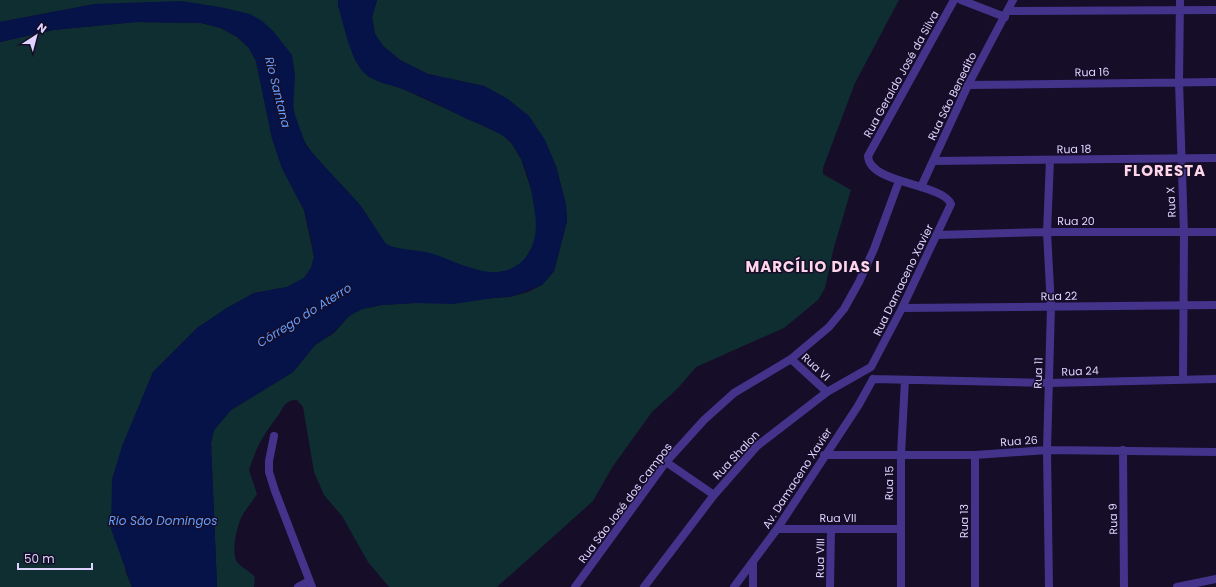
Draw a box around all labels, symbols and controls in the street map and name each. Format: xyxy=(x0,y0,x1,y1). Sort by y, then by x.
street label: Rua Geraldo José da Silva xyxy=(859,8,943,140)
north arrow xyxy=(16,16,56,56)
text: N xyxy=(34,19,50,37)
street label: Rua São Benedito xyxy=(924,49,980,143)
water label: Rio Santana xyxy=(261,55,295,129)
street label: Rua 16 xyxy=(1075,64,1109,80)
street label: Rua 18 xyxy=(1057,141,1091,157)
district label: FLORESTA xyxy=(1124,160,1206,181)
street label: Rua X xyxy=(1162,186,1180,218)
street label: Rua 20 xyxy=(1057,213,1095,229)
street label: Rua Damaceno Xavier xyxy=(869,221,937,339)
district label: MARCÍLIO DIAS I xyxy=(745,256,881,277)
water label: Córrego do Aterro xyxy=(253,279,355,351)
street label: Rua 22 xyxy=(1040,288,1078,304)
street label: Rua VI xyxy=(798,349,834,385)
street label: Rua 11 xyxy=(1029,357,1047,389)
street label: Rua 24 xyxy=(1061,362,1099,380)
street label: Av. Damaceno Xavier xyxy=(758,424,836,532)
street label: Rua Shalon xyxy=(709,427,763,483)
street label: Rua 26 xyxy=(1000,432,1038,450)
street label: Rua São José dos Campos xyxy=(574,439,676,567)
street label: Rua 15 xyxy=(881,466,897,500)
street label: Rua 9 xyxy=(1105,503,1121,535)
street label: Rua 13 xyxy=(956,504,972,538)
street label: Rua VII xyxy=(820,510,856,526)
water label: Rio São Domingos xyxy=(108,512,218,529)
street label: Rua VIII xyxy=(812,538,828,578)
scale bar xyxy=(18,545,92,571)
text: 50 m xyxy=(24,550,55,567)

